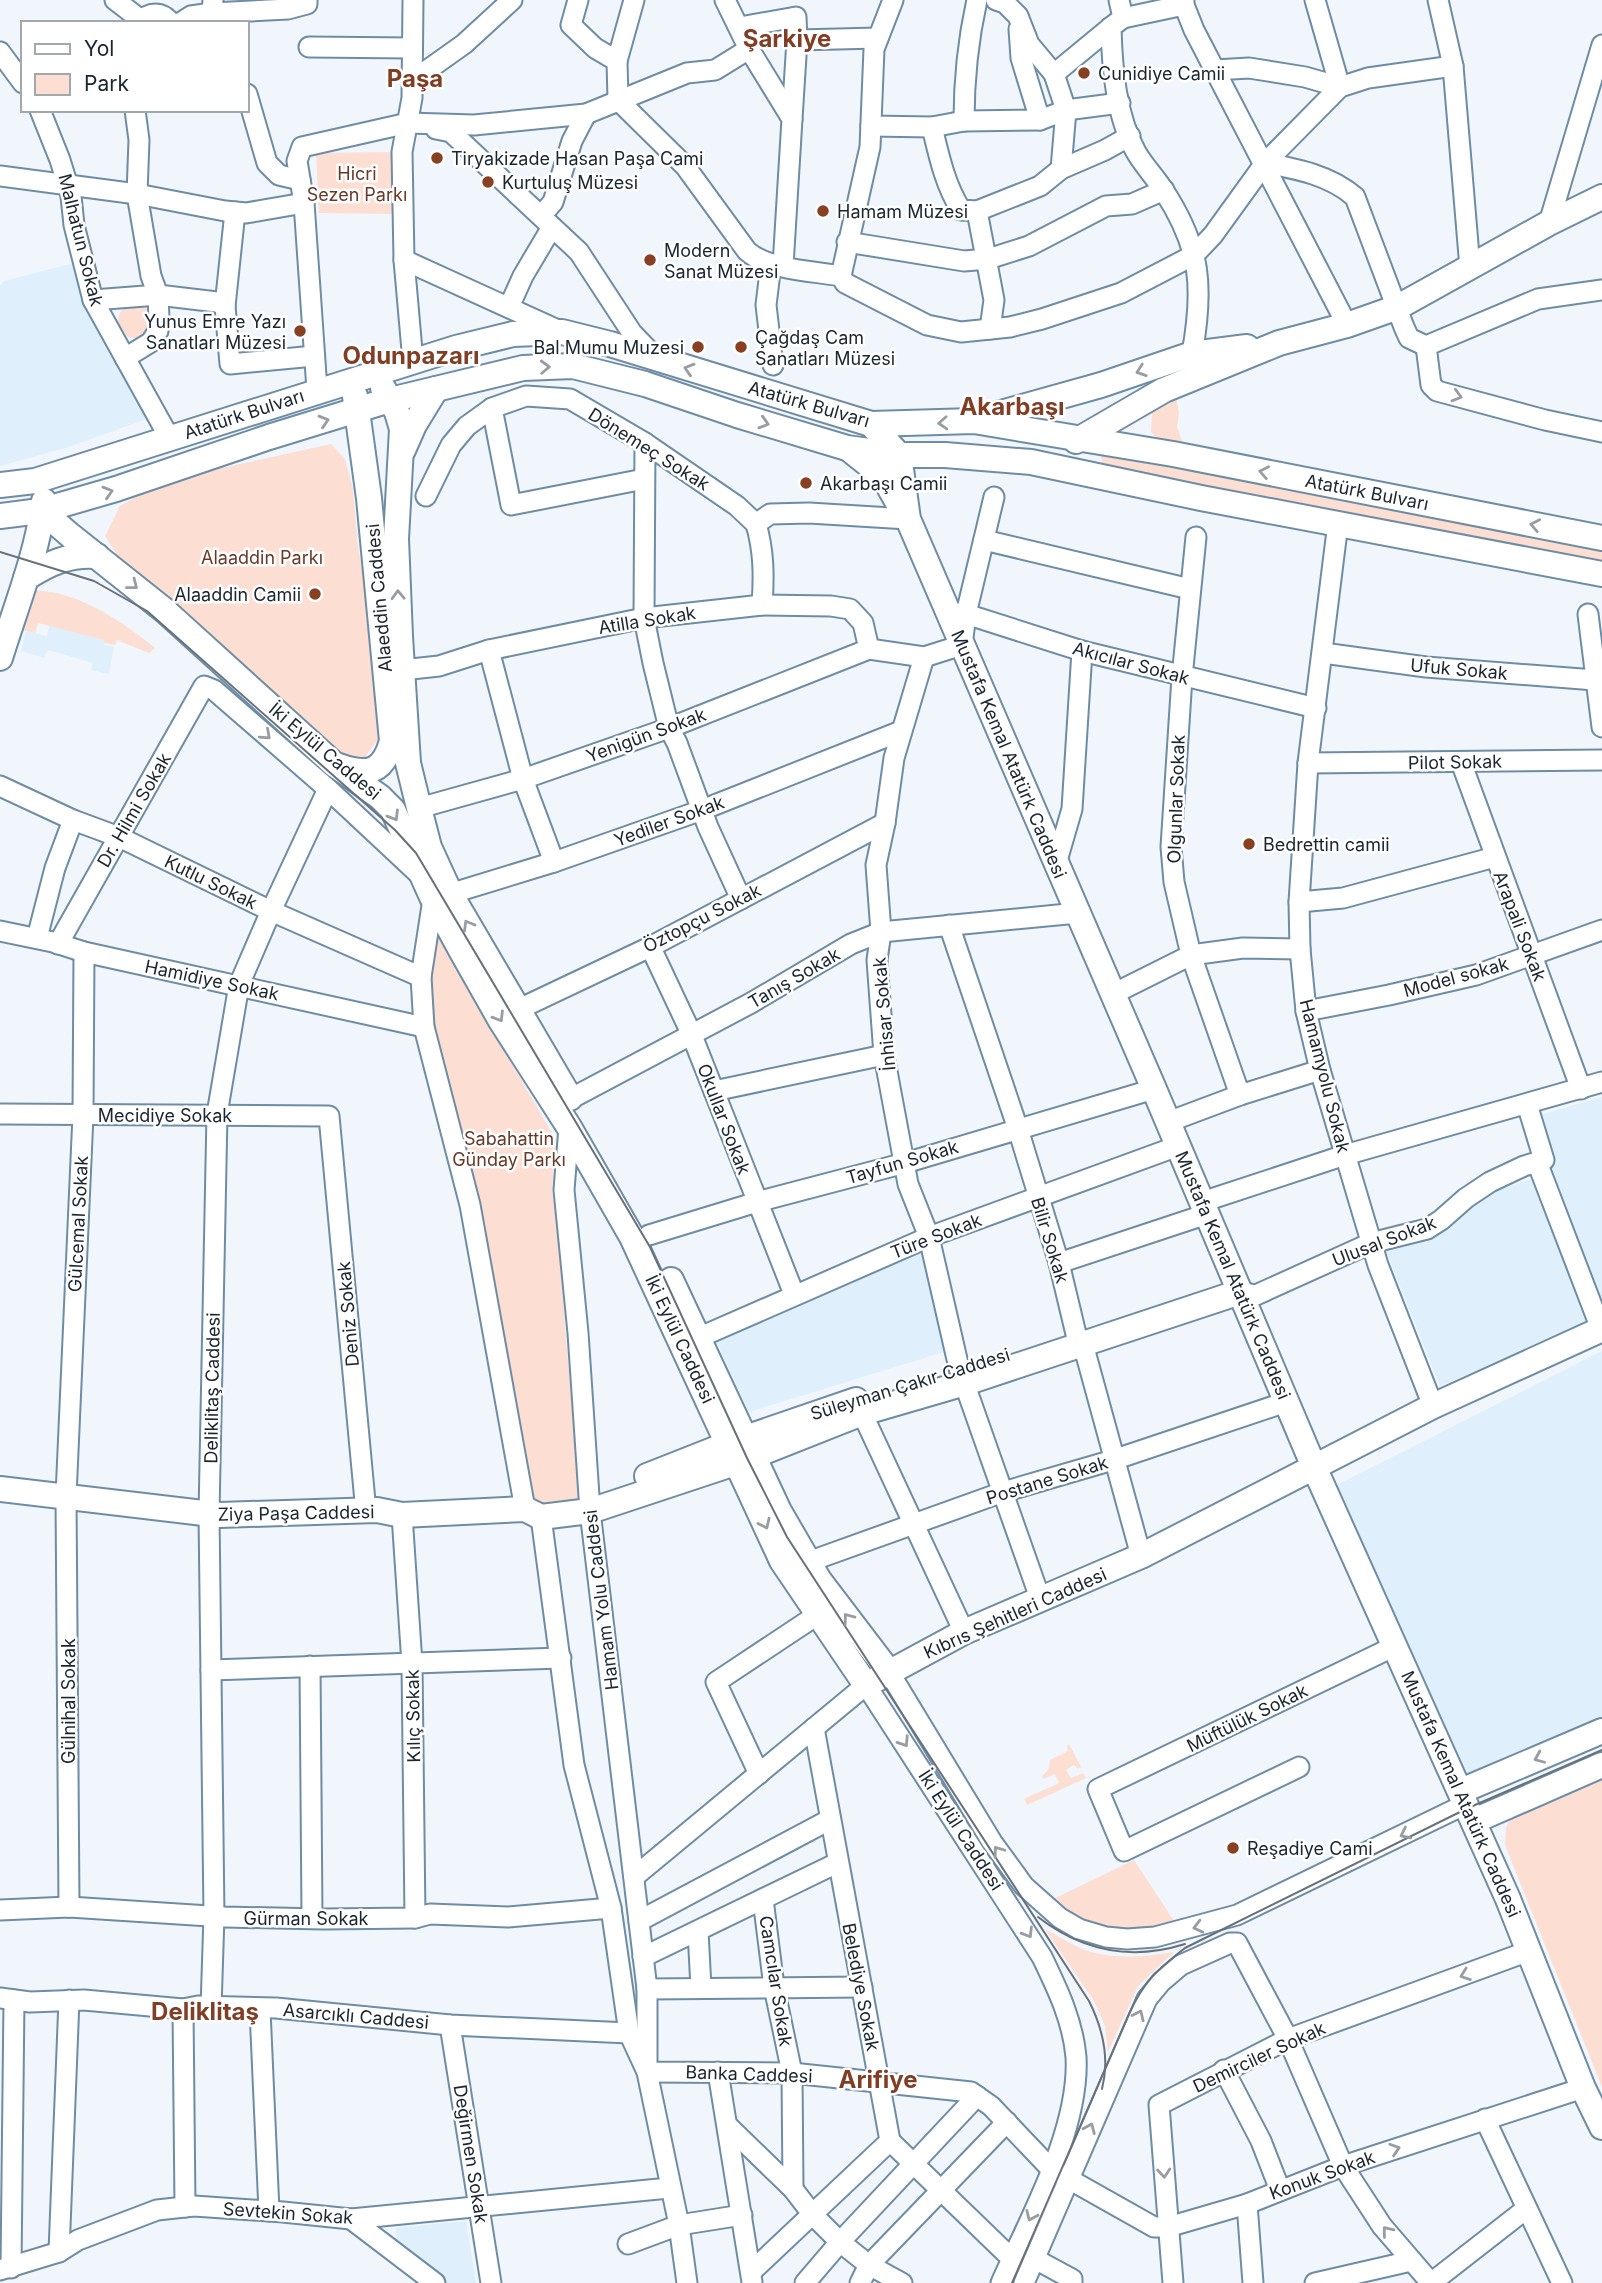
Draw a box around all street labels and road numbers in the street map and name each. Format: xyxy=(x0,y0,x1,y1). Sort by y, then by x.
street label: Malhatun Sokak xyxy=(54,172,108,309)
street label: Atatürk Bulvarı xyxy=(746,377,872,431)
street label: Atatürk Bulvarı xyxy=(181,385,307,443)
street label: Dönemeç Sokak xyxy=(585,403,713,495)
street label: Atatürk Bulvarı xyxy=(1304,470,1430,514)
street label: Alaeddin Caddesi xyxy=(362,523,396,673)
street label: Atilla Sokak xyxy=(597,602,697,638)
street label: Mustafa Kemal Atatürk Caddesi xyxy=(947,627,1071,881)
street label: Akıcılar Sokak xyxy=(1070,637,1192,689)
street label: Ufuk Sokak xyxy=(1409,654,1509,684)
street label: İki Eylül Caddesi xyxy=(265,697,386,804)
street label: Yenigün Sokak xyxy=(583,704,709,766)
street label: Olgunlar Sokak xyxy=(1163,734,1189,864)
street label: Dr. Hilmi Sokak xyxy=(93,749,175,871)
street label: Pilot Sokak xyxy=(1408,751,1502,773)
street label: Yediler Sokak xyxy=(611,791,727,851)
street label: Kutlu Sokak xyxy=(161,851,261,913)
street label: Arapali Sokak xyxy=(1489,868,1551,984)
street label: Öztopçu Sokak xyxy=(639,878,765,957)
street label: Tanış Sokak xyxy=(745,943,844,1013)
street label: Model sokak xyxy=(1401,953,1511,1001)
street label: Hamidiye Sokak xyxy=(143,956,281,1004)
street label: İnhisar Sokak xyxy=(868,956,899,1072)
street label: Hamamyolu Sokak xyxy=(1296,997,1354,1155)
street label: Okullar Sokak xyxy=(693,1061,755,1178)
street label: Mecidiye Sokak xyxy=(98,1105,232,1126)
street label: Tayfun Sokak xyxy=(843,1136,961,1188)
street label: Mustafa Kemal Atatürk Caddesi xyxy=(1171,1148,1295,1402)
street label: Gülcemal Sokak xyxy=(64,1155,92,1293)
street label: Bilir Sokak xyxy=(1027,1194,1073,1286)
street label: Türe Sokak xyxy=(888,1209,984,1263)
street label: Ulusal Sokak xyxy=(1329,1212,1439,1270)
street label: Deniz Sokak xyxy=(333,1260,363,1368)
street label: İki Eylül Caddesi xyxy=(641,1271,720,1407)
street label: Deliklitaş Caddesi xyxy=(200,1312,224,1464)
street label: Süleyman Çakır Caddesi xyxy=(808,1344,1012,1424)
street label: Postane Sokak xyxy=(984,1451,1111,1508)
street label: Ziya Paşa Caddesi xyxy=(217,1501,375,1525)
street label: Hamam Yolu Caddesi xyxy=(580,1509,622,1691)
street label: Kıbrıs Şehitleri Caddesi xyxy=(920,1563,1110,1663)
street label: Gülnihal Sokak xyxy=(58,1638,79,1764)
street label: Mustafa Kemal Atatürk Caddesi xyxy=(1397,1668,1525,1920)
street label: Kılıç Sokak xyxy=(402,1669,424,1763)
street label: Müftülük Sokak xyxy=(1183,1680,1311,1756)
street label: İki Eylül Caddesi xyxy=(914,1765,1009,1894)
street label: Gürman Sokak xyxy=(244,1908,369,1929)
street label: Camcılar Sokak xyxy=(755,1914,797,2048)
street label: Belediye Sokak xyxy=(838,1921,884,2053)
street label: Asarcıklı Caddesi xyxy=(282,1999,430,2033)
street label: Demirciler Sokak xyxy=(1189,2017,1329,2097)
street label: Banka Caddesi xyxy=(685,2061,813,2087)
street label: Değirmen Sokak xyxy=(450,2083,492,2225)
street label: Konuk Sokak xyxy=(1266,2146,1378,2204)
street label: Sevtekin Sokak xyxy=(222,2198,354,2228)

